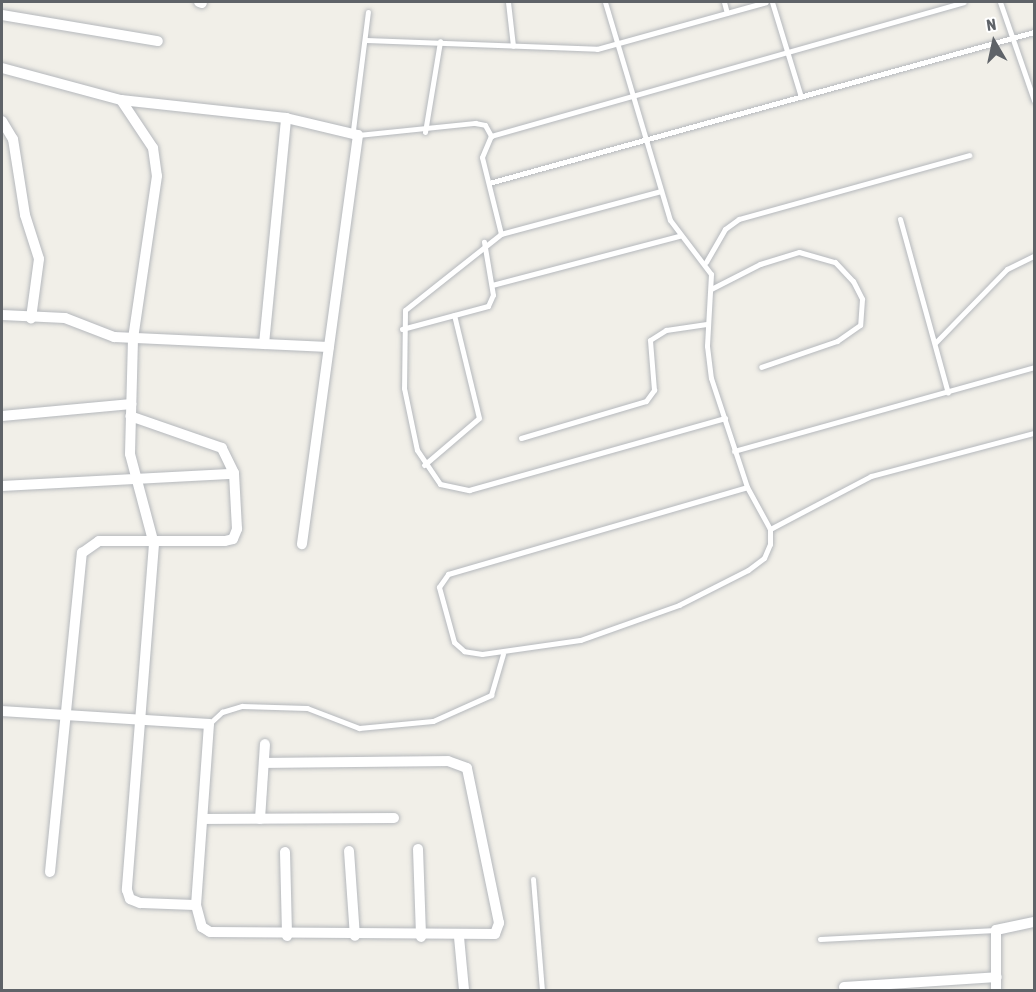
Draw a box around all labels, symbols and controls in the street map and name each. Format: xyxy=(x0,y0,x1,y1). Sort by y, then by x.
north arrow xyxy=(964,12,1024,72)
text: N xyxy=(985,15,997,34)

